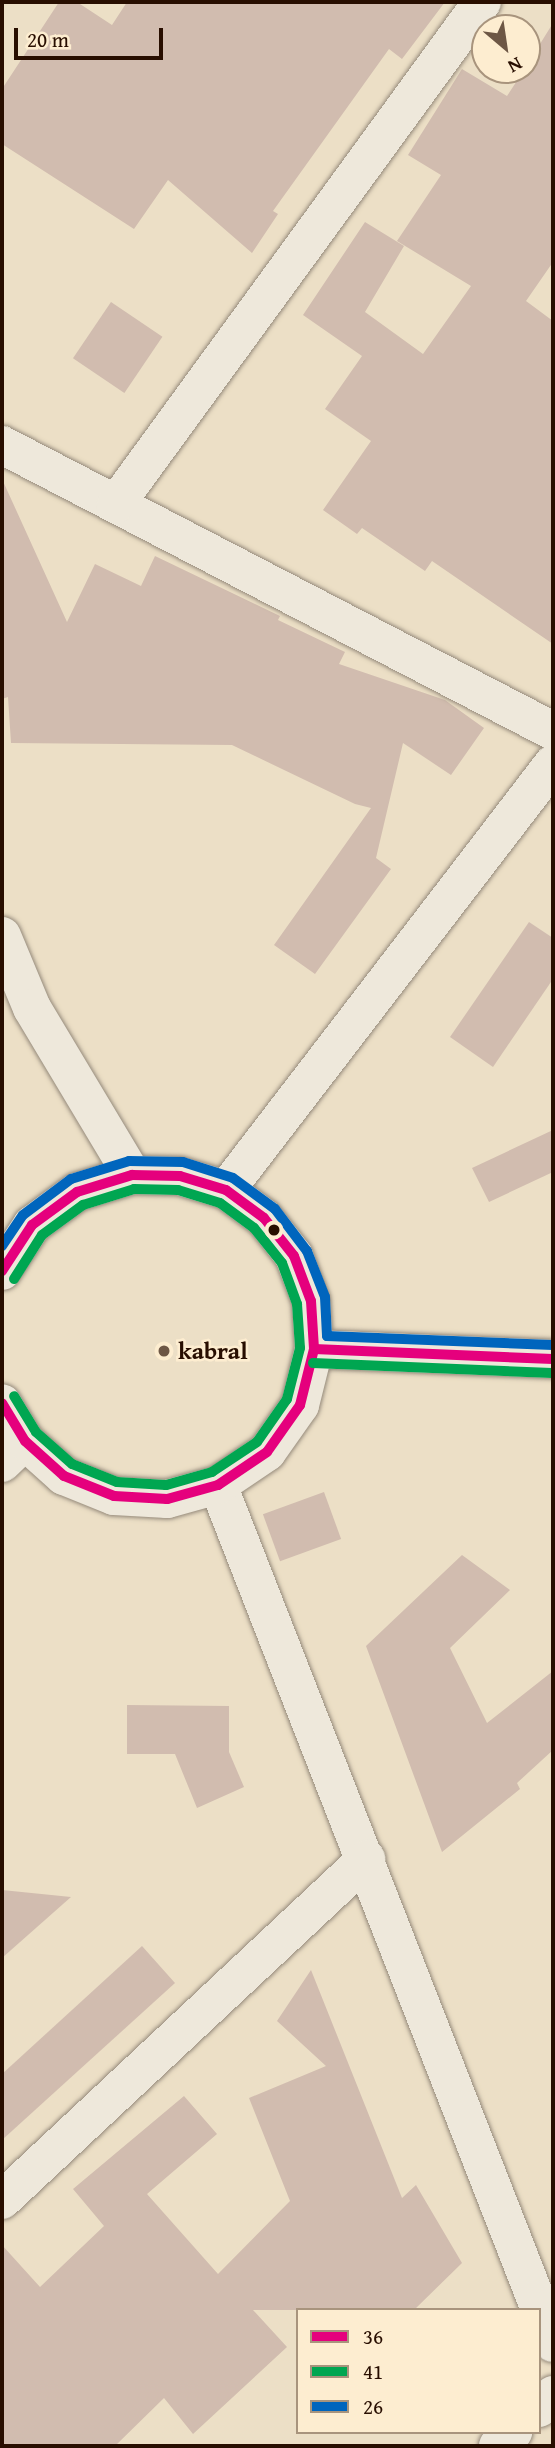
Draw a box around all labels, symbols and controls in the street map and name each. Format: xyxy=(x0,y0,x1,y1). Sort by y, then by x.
scale bar xyxy=(18,14,166,58)
north arrow xyxy=(471,14,541,84)
text: 20 m xyxy=(27,24,69,55)
text: N xyxy=(503,50,528,81)
unlabelled marker xyxy=(267,1223,281,1237)
place label: kabral xyxy=(178,1337,248,1365)
marker: kabral xyxy=(156,1343,172,1359)
legend xyxy=(296,2308,541,2434)
text: 36 xyxy=(363,2321,383,2352)
text: 41 xyxy=(363,2356,383,2387)
text: 26 xyxy=(363,2391,383,2422)

